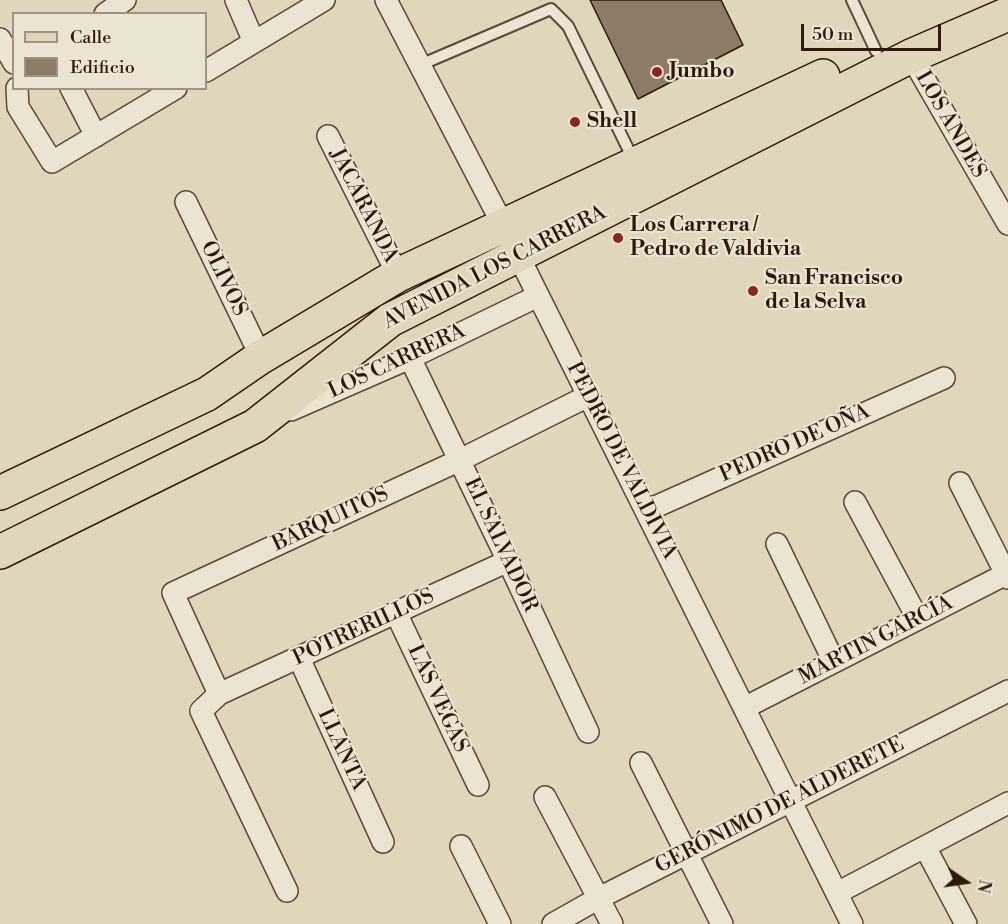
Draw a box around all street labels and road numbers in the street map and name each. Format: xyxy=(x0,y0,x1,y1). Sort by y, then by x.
street label: LOS ANDES xyxy=(909,67,991,183)
street label: JACARANDA xyxy=(323,144,403,268)
street label: AVENIDA LOS CARRERA xyxy=(379,201,611,335)
street label: OLIVOS xyxy=(194,237,252,321)
street label: LOS CARRERA xyxy=(325,319,469,405)
street label: PEDRO DE VALDIVIA xyxy=(560,358,682,564)
street label: PEDRO DE OÑA xyxy=(716,400,874,488)
street label: EL SALVADOR xyxy=(458,474,542,616)
street label: BARQUITOS xyxy=(269,482,393,558)
street label: POTRERILLOS xyxy=(289,584,439,672)
street label: MARTIN GARCÍA xyxy=(794,591,958,691)
street label: LAS VEGAS xyxy=(401,641,473,757)
street label: LLANTA xyxy=(311,705,371,795)
street label: GERÓNIMO DE ALDERETE xyxy=(651,732,909,880)

